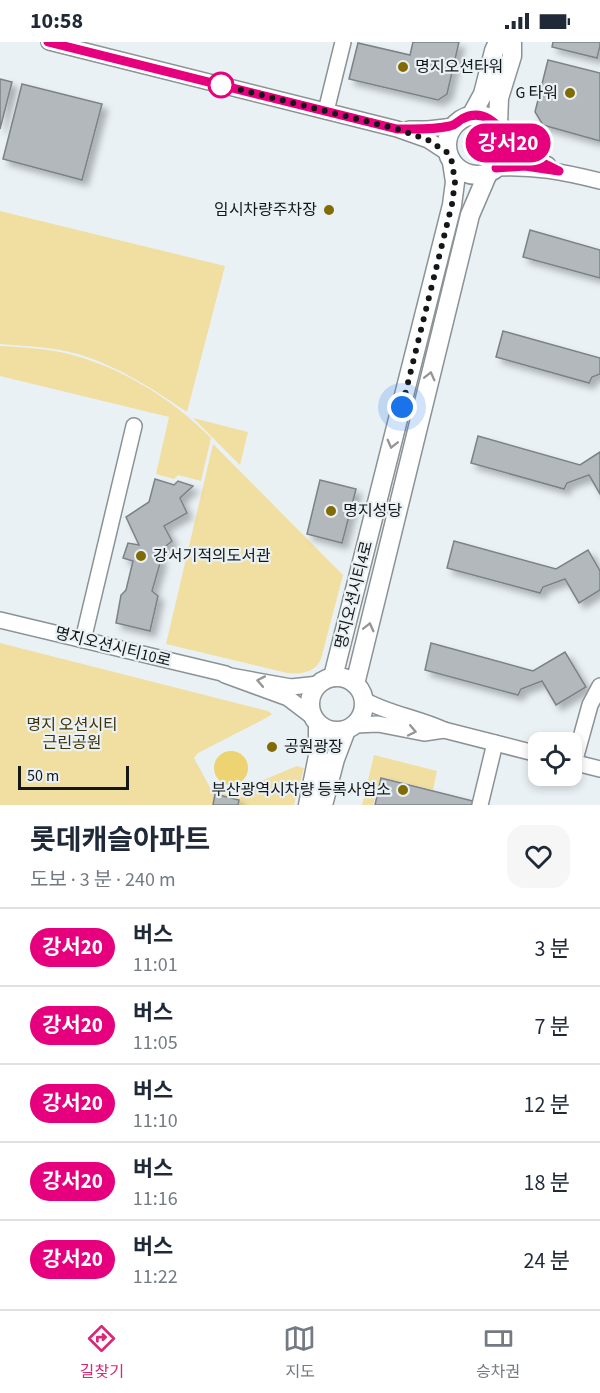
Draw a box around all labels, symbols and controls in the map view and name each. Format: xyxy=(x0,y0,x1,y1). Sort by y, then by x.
text: 10:58 xyxy=(30,5,83,37)
place label: 명지오션타워 xyxy=(415,56,503,78)
marker: 명지오션타워 xyxy=(396,60,410,74)
unlabelled marker xyxy=(208,72,234,98)
place label: G 타워 xyxy=(515,82,558,104)
marker: G 타워 xyxy=(563,86,577,100)
line badge: 강서20 xyxy=(466,124,550,162)
text: 강서20 xyxy=(478,128,538,158)
place label: 임시차량주차장 xyxy=(214,199,317,221)
marker: 임시차량주차장 xyxy=(322,203,336,217)
one-way arrow xyxy=(423,371,436,381)
your location xyxy=(387,392,417,422)
one-way arrow xyxy=(387,439,400,449)
place label: 명지성당 xyxy=(343,500,402,522)
marker: 명지성당 xyxy=(324,504,338,518)
street label: 명지오션시티4로 xyxy=(330,538,378,652)
place label: 강서기적의도서관 xyxy=(153,545,271,567)
marker: 강서기적의도서관 xyxy=(134,549,148,563)
street label: 명지오션시티10로 xyxy=(53,622,174,672)
one-way arrow xyxy=(362,622,375,632)
one-way arrow xyxy=(256,675,266,688)
park label: 명지 오션시티 근린공원 xyxy=(26,714,118,754)
one-way arrow xyxy=(407,724,417,737)
map controls xyxy=(528,732,582,786)
button: locate xyxy=(528,732,582,786)
place label: 공원광장 xyxy=(284,736,343,758)
marker: 공원광장 xyxy=(265,740,279,754)
scale bar xyxy=(18,763,129,790)
text: 50 m xyxy=(27,765,59,787)
place label: 부산광역시차량 등록사업소 xyxy=(211,779,391,801)
marker: 부산광역시차량 등록사업소 xyxy=(396,783,410,797)
text: 롯데캐슬아파트 xyxy=(30,820,210,860)
button: heart xyxy=(507,825,570,888)
text: 도보 · 3 분 · 240 m xyxy=(30,866,176,894)
text: 버스 xyxy=(133,919,173,951)
text: 강서20 xyxy=(42,932,103,962)
text: 3 분 xyxy=(534,933,570,965)
text: 11:01 xyxy=(133,951,178,979)
text: 버스 xyxy=(133,997,173,1029)
text: 강서20 xyxy=(42,1010,103,1040)
text: 7 분 xyxy=(534,1011,570,1043)
text: 11:05 xyxy=(133,1029,178,1057)
text: 버스 xyxy=(133,1075,173,1107)
text: 강서20 xyxy=(42,1088,103,1118)
text: 12 분 xyxy=(523,1089,570,1121)
text: 11:10 xyxy=(133,1107,178,1135)
text: 버스 xyxy=(133,1153,173,1185)
text: 강서20 xyxy=(42,1166,103,1196)
text: 18 분 xyxy=(523,1167,570,1199)
text: 11:16 xyxy=(133,1185,178,1213)
text: 버스 xyxy=(133,1231,173,1263)
text: 강서20 xyxy=(42,1244,103,1274)
text: 24 분 xyxy=(523,1245,570,1277)
text: 11:22 xyxy=(133,1263,178,1291)
tab: 길찾기 xyxy=(80,1322,124,1383)
tab: 지도 xyxy=(283,1322,316,1383)
tab: 승차권 xyxy=(476,1322,520,1383)

